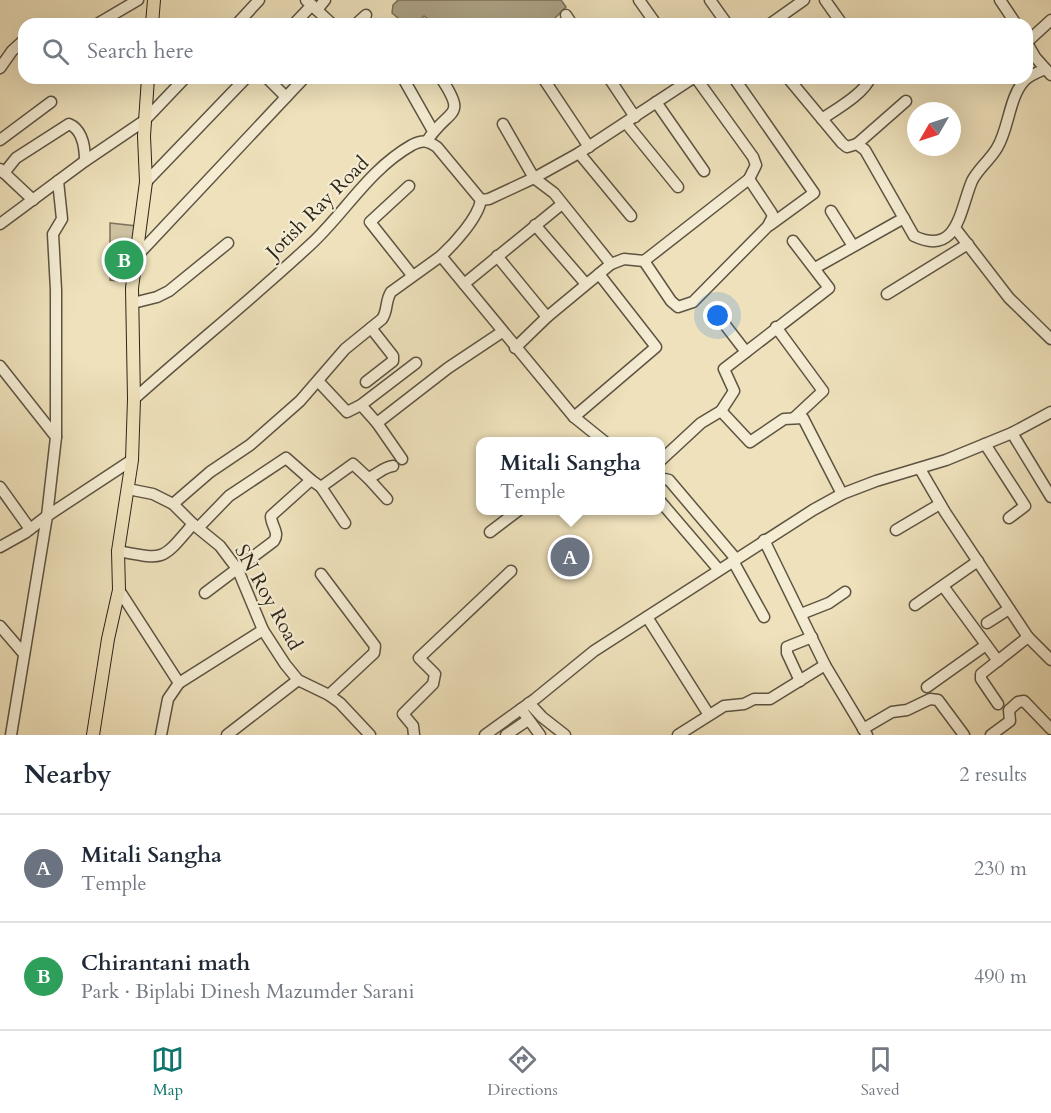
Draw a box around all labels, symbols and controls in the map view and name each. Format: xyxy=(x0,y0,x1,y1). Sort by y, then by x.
search box xyxy=(18,18,1033,84)
icon: search xyxy=(39,35,72,68)
text: Search here xyxy=(87,36,194,66)
north arrow xyxy=(907,102,961,156)
street label: Jotish Ray Road xyxy=(258,150,375,267)
pin: B xyxy=(104,238,144,282)
your location xyxy=(703,301,732,330)
popup xyxy=(476,437,665,515)
text: Mitali Sangha xyxy=(500,448,641,478)
text: Temple xyxy=(500,478,566,505)
pin: A xyxy=(550,534,590,580)
street label: SN Roy Road xyxy=(228,540,309,655)
text: Nearby xyxy=(24,757,112,792)
text: 2 results xyxy=(959,761,1027,788)
text: Mitali Sangha xyxy=(81,840,222,870)
text: A xyxy=(36,855,51,882)
text: 230 m xyxy=(974,855,1027,882)
text: Temple xyxy=(81,870,146,897)
text: Chirantani math xyxy=(81,948,250,978)
text: B xyxy=(36,963,51,990)
text: 490 m xyxy=(974,963,1027,990)
text: Park · Biplabi Dinesh Mazumder Sarani xyxy=(81,978,414,1005)
tab: Map xyxy=(151,1043,184,1101)
tab: Directions xyxy=(487,1043,558,1101)
tab: Saved xyxy=(861,1043,900,1101)

